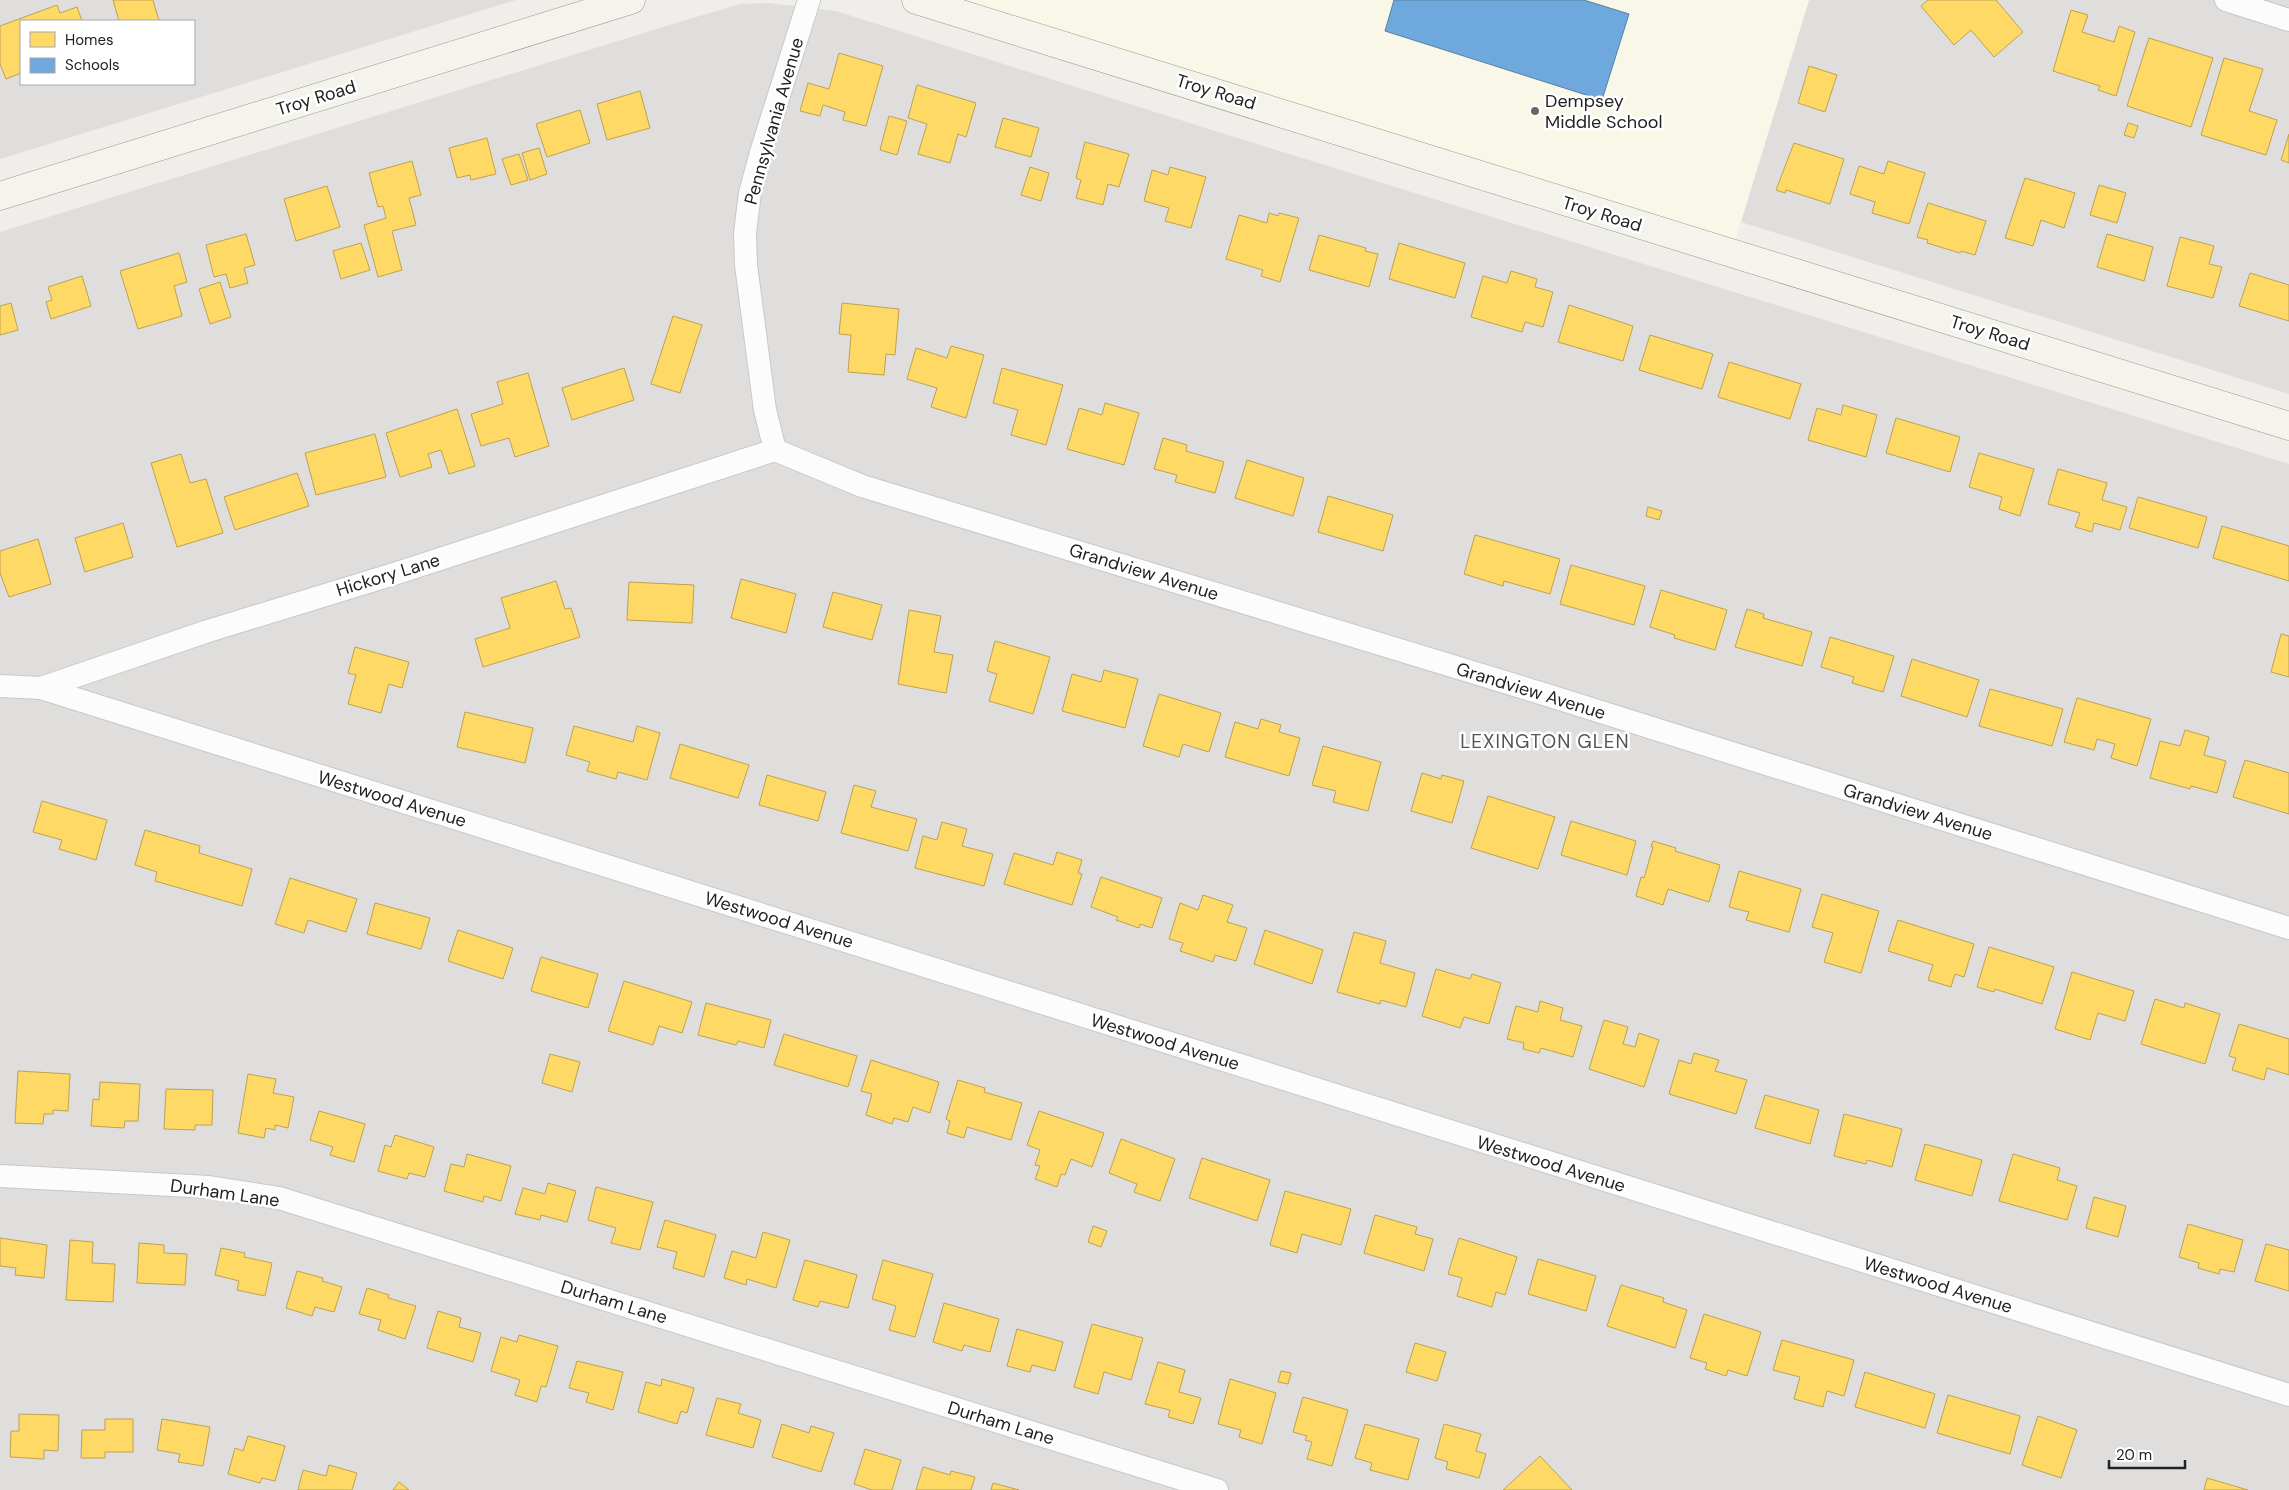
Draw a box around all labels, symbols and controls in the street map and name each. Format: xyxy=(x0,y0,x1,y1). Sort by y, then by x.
legend xyxy=(20,20,195,85)
text: Homes xyxy=(65,30,114,50)
street label: Pennsylvania Avenue xyxy=(739,35,809,207)
text: Schools xyxy=(65,55,120,75)
street label: Troy Road xyxy=(1173,69,1259,115)
street label: Troy Road xyxy=(273,75,359,121)
place label: Dempsey Middle School xyxy=(1545,89,1663,134)
marker: Dempsey Middle School xyxy=(1529,105,1541,117)
street label: Troy Road xyxy=(1559,191,1645,237)
street label: Troy Road xyxy=(1947,310,2033,356)
street label: Grandview Avenue xyxy=(1066,538,1222,606)
street label: Hickory Lane xyxy=(333,548,443,602)
street label: Grandview Avenue xyxy=(1453,657,1609,725)
district label: LEXINGTON GLEN xyxy=(1460,729,1630,754)
street label: Westwood Avenue xyxy=(315,765,469,833)
street label: Grandview Avenue xyxy=(1840,778,1996,846)
street label: Westwood Avenue xyxy=(702,886,856,954)
street label: Westwood Avenue xyxy=(1088,1008,1242,1076)
street label: Westwood Avenue xyxy=(1474,1130,1628,1198)
street label: Durham Lane xyxy=(169,1173,281,1213)
street label: Westwood Avenue xyxy=(1861,1251,2015,1319)
street label: Durham Lane xyxy=(558,1274,670,1330)
street label: Durham Lane xyxy=(945,1395,1057,1451)
scale bar xyxy=(2109,1438,2185,1470)
text: 20 m xyxy=(2116,1445,2152,1465)

